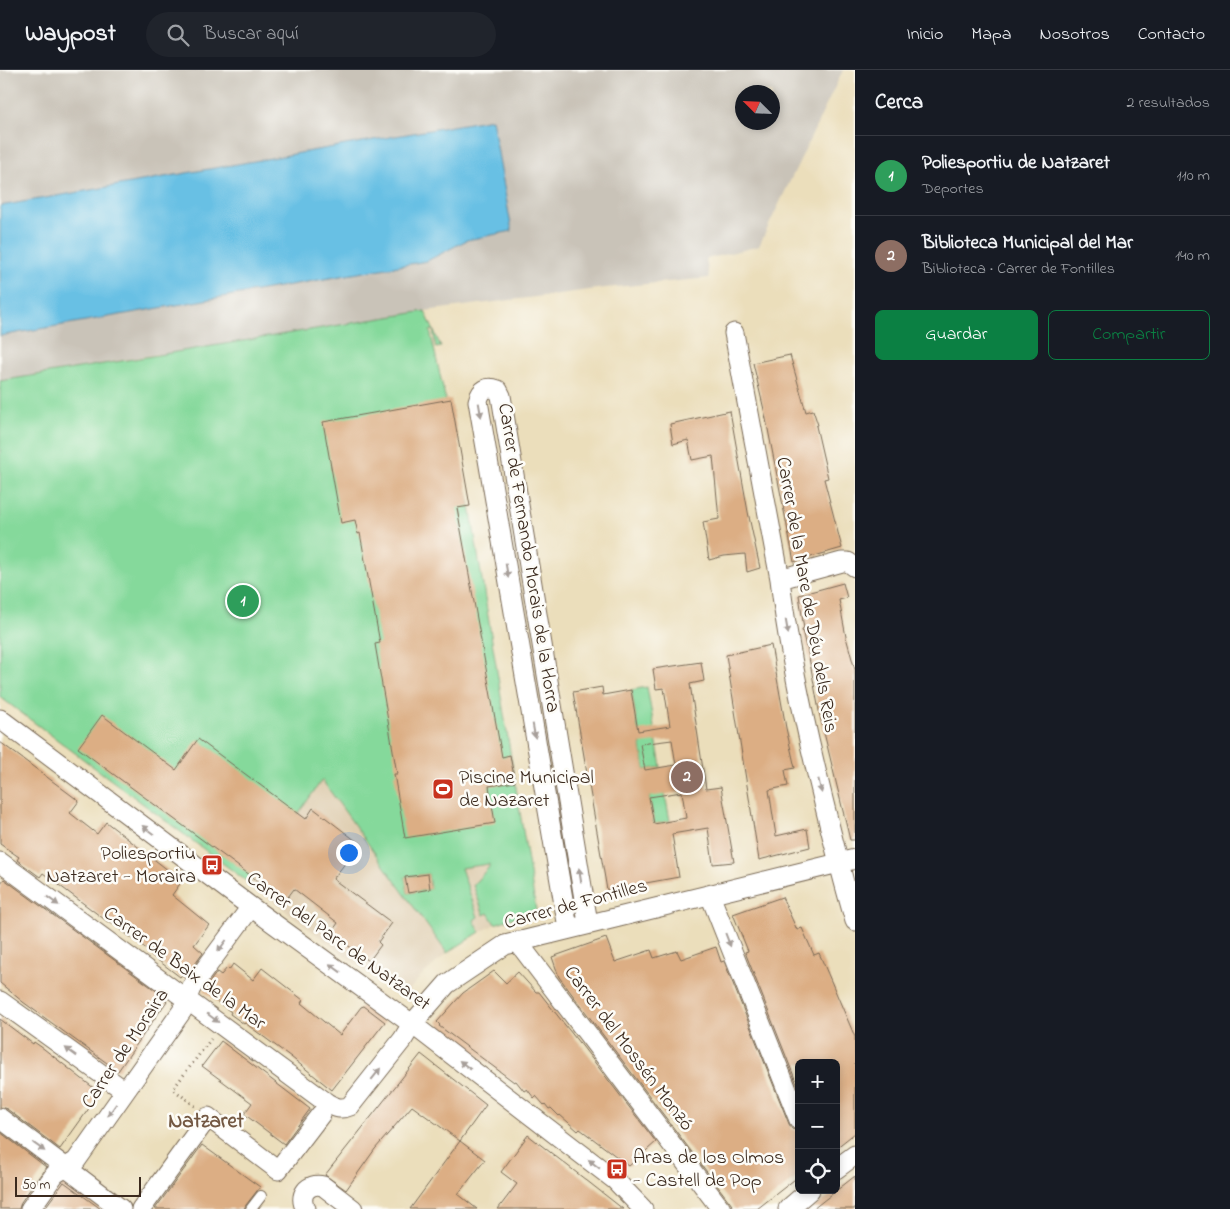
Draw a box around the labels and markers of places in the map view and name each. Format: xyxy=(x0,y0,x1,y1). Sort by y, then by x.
pin: 1 xyxy=(227,582,259,620)
pin: 2 xyxy=(671,758,703,796)
place label: Piscine Municipal de Nazaret xyxy=(459,764,594,816)
sports icon: Piscine Municipal de Nazaret xyxy=(431,777,455,801)
place label: Poliesportiu Natzaret - Moraira xyxy=(46,840,196,892)
bus stop icon: Poliesportiu Natzaret - Moraira xyxy=(200,853,224,877)
place label: Aras de los Olmos - Castell de Pop xyxy=(633,1144,784,1196)
bus stop icon: Aras de los Olmos - Castell de Pop xyxy=(605,1157,629,1181)

